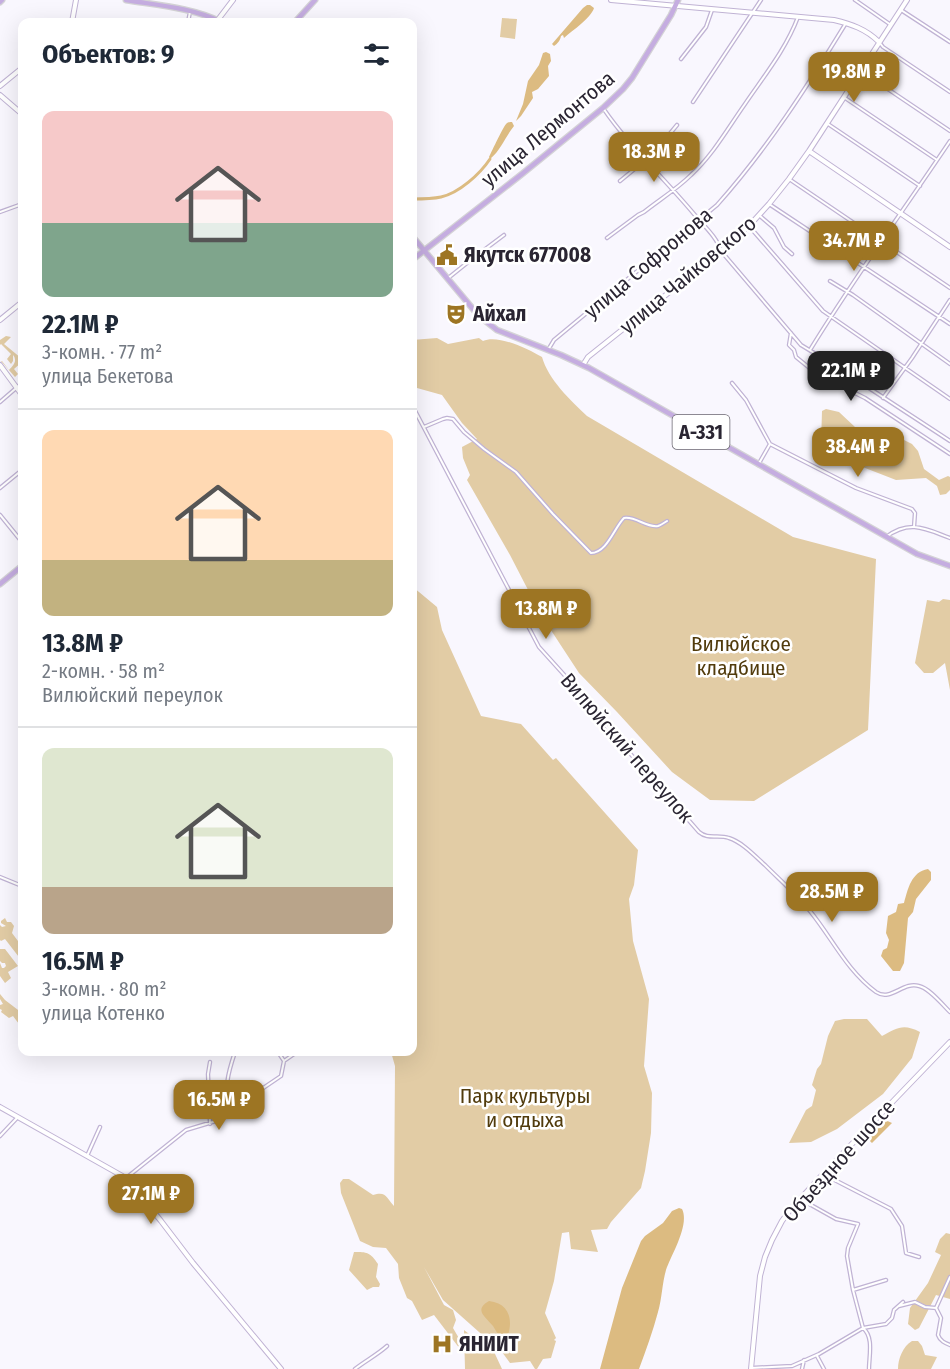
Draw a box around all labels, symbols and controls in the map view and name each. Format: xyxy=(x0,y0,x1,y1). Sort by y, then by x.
icon: filters xyxy=(360,38,393,71)
text: Объектов: 9 xyxy=(42,39,175,70)
pin: 19.8M ₽ xyxy=(799,52,909,103)
text: 19.8M ₽ xyxy=(822,59,886,83)
street label: улица Лермонтова xyxy=(476,66,620,192)
pin: 18.3M ₽ xyxy=(599,132,709,183)
text: 18.3M ₽ xyxy=(623,139,685,163)
icon: home xyxy=(164,150,272,258)
street label: улица Софронова xyxy=(579,202,717,324)
street label: улица Чайковского xyxy=(614,210,762,340)
pin: 34.7M ₽ xyxy=(799,221,909,272)
text: 34.7M ₽ xyxy=(823,228,885,252)
place label: Якутск 677008 xyxy=(464,242,591,268)
public building icon: Якутск 677008 xyxy=(435,243,459,267)
place label: Айхал xyxy=(472,301,526,327)
theatre icon: Айхал xyxy=(444,302,468,326)
text: 22.1M ₽ xyxy=(42,309,119,340)
text: 3-комн. · 77 m² xyxy=(42,340,162,364)
pin: 22.1M ₽ xyxy=(796,351,906,402)
text: 22.1M ₽ xyxy=(822,358,880,382)
text: улица Бекетова xyxy=(42,364,174,388)
road number: А-331 xyxy=(672,415,730,449)
pin: 38.4M ₽ xyxy=(803,427,913,478)
text: 38.4M ₽ xyxy=(826,434,890,458)
icon: home xyxy=(164,469,272,577)
pin: 13.8M ₽ xyxy=(491,589,601,640)
text: 13.8M ₽ xyxy=(515,596,577,620)
text: 13.8M ₽ xyxy=(42,628,123,659)
park label: Вилюйское кладбище xyxy=(691,631,791,681)
text: 2-комн. · 58 m² xyxy=(42,659,165,683)
street label: Вилюйский переулок xyxy=(555,668,699,828)
text: Вилюйский переулок xyxy=(42,683,223,707)
icon: home xyxy=(164,787,272,895)
pin: 28.5M ₽ xyxy=(777,872,887,923)
text: 28.5M ₽ xyxy=(800,879,864,903)
text: 16.5M ₽ xyxy=(42,946,124,977)
text: 3-комн. · 80 m² xyxy=(42,977,166,1001)
text: улица Котенко xyxy=(42,1001,165,1025)
pin: 16.5M ₽ xyxy=(164,1080,274,1131)
park label: Парк культуры и отдыха xyxy=(460,1083,590,1133)
text: 16.5M ₽ xyxy=(188,1087,250,1111)
street label: Объездное шоссе xyxy=(777,1094,901,1228)
pin: 27.1M ₽ xyxy=(96,1174,206,1225)
text: 27.1M ₽ xyxy=(122,1181,180,1205)
place label: ЯНИИТ xyxy=(459,1331,519,1357)
hospital icon: ЯНИИТ xyxy=(430,1332,454,1356)

